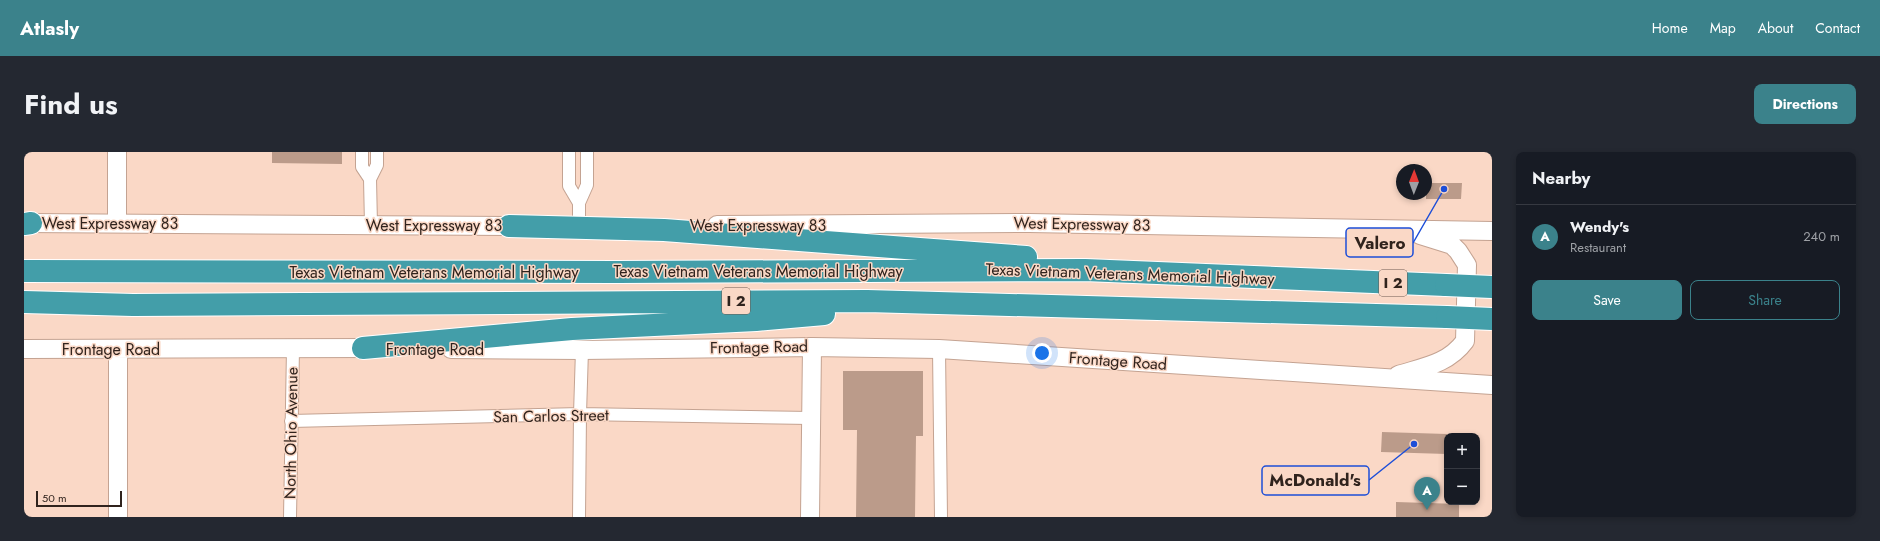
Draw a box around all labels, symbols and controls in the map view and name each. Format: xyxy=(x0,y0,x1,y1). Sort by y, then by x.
text: Atlasly xyxy=(20,15,79,42)
text: Home xyxy=(1652,18,1688,38)
text: Map xyxy=(1710,18,1736,38)
text: About xyxy=(1758,18,1793,38)
text: Contact xyxy=(1815,18,1860,38)
text: Find us xyxy=(24,84,118,125)
button: Directions xyxy=(1754,84,1856,124)
north arrow xyxy=(1396,164,1432,200)
text: Nearby xyxy=(1532,166,1590,190)
street label: West Expressway 83 xyxy=(1013,211,1151,237)
street label: West Expressway 83 xyxy=(42,212,179,235)
street label: West Expressway 83 xyxy=(366,214,503,237)
street label: West Expressway 83 xyxy=(690,214,827,237)
text: Wendy's xyxy=(1570,216,1629,238)
text: A xyxy=(1540,227,1550,246)
text: 240 m xyxy=(1803,227,1840,246)
callout: Valero xyxy=(1346,228,1413,257)
text: Valero xyxy=(1353,231,1406,255)
text: Restaurant xyxy=(1570,238,1626,257)
street label: Texas Vietnam Veterans Memorial Highway xyxy=(985,257,1276,291)
street label: Texas Vietnam Veterans Memorial Highway xyxy=(614,260,903,283)
street label: Texas Vietnam Veterans Memorial Highway xyxy=(290,261,579,284)
road number: I 2 xyxy=(1379,270,1407,296)
button: Save xyxy=(1532,280,1682,320)
button: Share xyxy=(1690,280,1840,320)
road number: I 2 xyxy=(722,288,750,314)
street label: Frontage Road xyxy=(710,335,808,359)
street label: Frontage Road xyxy=(62,338,160,361)
street label: Frontage Road xyxy=(386,338,484,361)
your location xyxy=(1032,343,1052,363)
street label: Frontage Road xyxy=(1068,346,1168,376)
street label: North Ohio Avenue xyxy=(278,367,304,499)
street label: San Carlos Street xyxy=(493,403,609,429)
map controls xyxy=(1444,433,1480,505)
button: + xyxy=(1444,433,1480,469)
callout: McDonald's xyxy=(1262,466,1369,495)
text: McDonald's xyxy=(1269,468,1361,492)
button: − xyxy=(1444,469,1480,505)
pin: A xyxy=(1414,477,1440,510)
scale bar xyxy=(36,489,122,508)
text: 50 m xyxy=(42,490,67,506)

